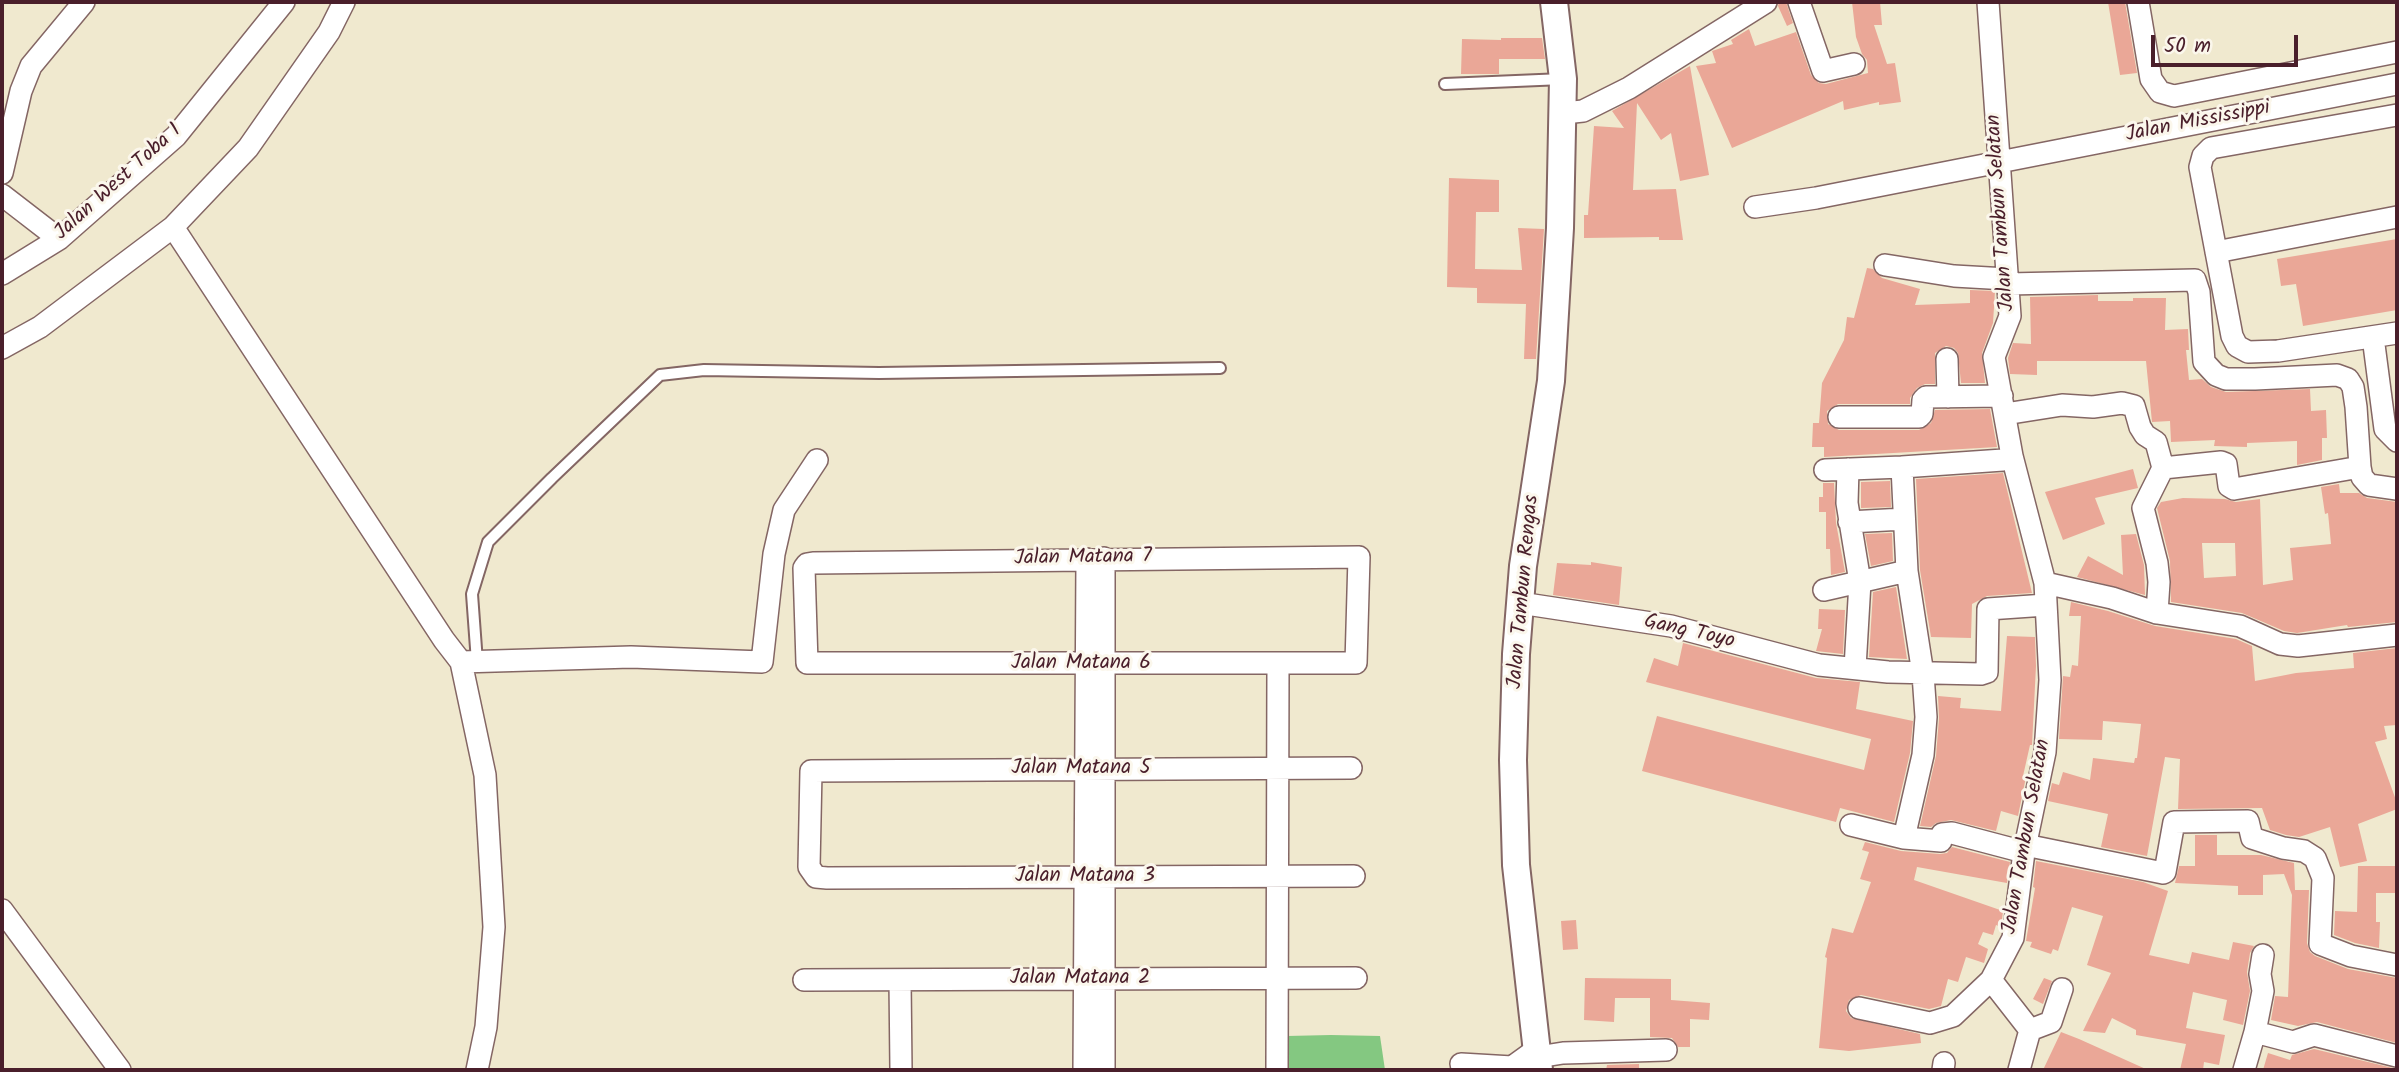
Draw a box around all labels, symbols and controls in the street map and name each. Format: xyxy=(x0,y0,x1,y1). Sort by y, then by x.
scale bar xyxy=(2154,21,2301,65)
text: 50 m xyxy=(2164,30,2211,63)
street label: Jalan Mississippi xyxy=(2124,97,2272,149)
street label: Jalan Tambun Selatan xyxy=(1983,114,2021,312)
street label: Jalan West Toba 1 xyxy=(50,119,188,247)
street label: Jalan Tambun Rengas xyxy=(1504,494,1546,690)
street label: Jalan Matana 7 xyxy=(1014,545,1152,573)
street label: Gang Toyo xyxy=(1641,610,1737,656)
street label: Jalan Matana 6 xyxy=(1011,651,1151,677)
street label: Jalan Tambun Selatan xyxy=(1998,738,2058,936)
street label: Jalan Matana 5 xyxy=(1011,756,1151,782)
street label: Jalan Matana 3 xyxy=(1015,864,1155,890)
street label: Jalan Matana 2 xyxy=(1010,966,1150,992)

